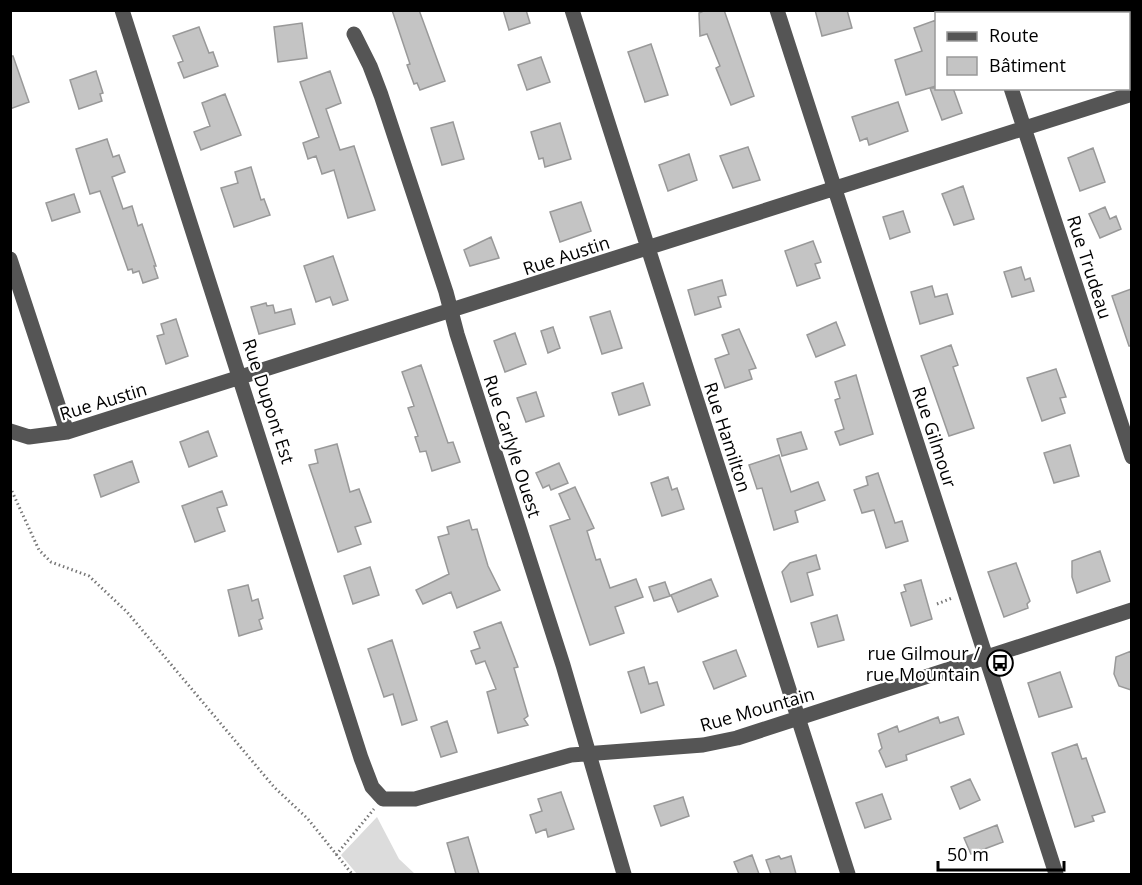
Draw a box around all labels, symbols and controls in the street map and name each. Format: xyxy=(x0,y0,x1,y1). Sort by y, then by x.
legend xyxy=(935,12,1130,90)
text: Route xyxy=(989,23,1039,47)
text: Bâtiment xyxy=(989,53,1066,77)
street label: Rue Trudeau xyxy=(1062,212,1118,322)
street label: Rue Austin xyxy=(520,230,612,280)
street label: Rue Dupont Est xyxy=(238,335,300,467)
street label: Rue Carlyle Ouest xyxy=(479,372,547,520)
street label: Rue Austin xyxy=(56,376,150,426)
street label: Rue Hamilton xyxy=(699,379,757,495)
street label: Rue Gilmour xyxy=(907,383,963,491)
place label: rue Gilmour / rue Mountain xyxy=(866,641,980,686)
bus stop icon: rue Gilmour / rue Mountain xyxy=(985,648,1015,678)
street label: Rue Mountain xyxy=(697,681,817,737)
scale bar xyxy=(938,834,1064,872)
text: 50 m xyxy=(947,842,989,866)

